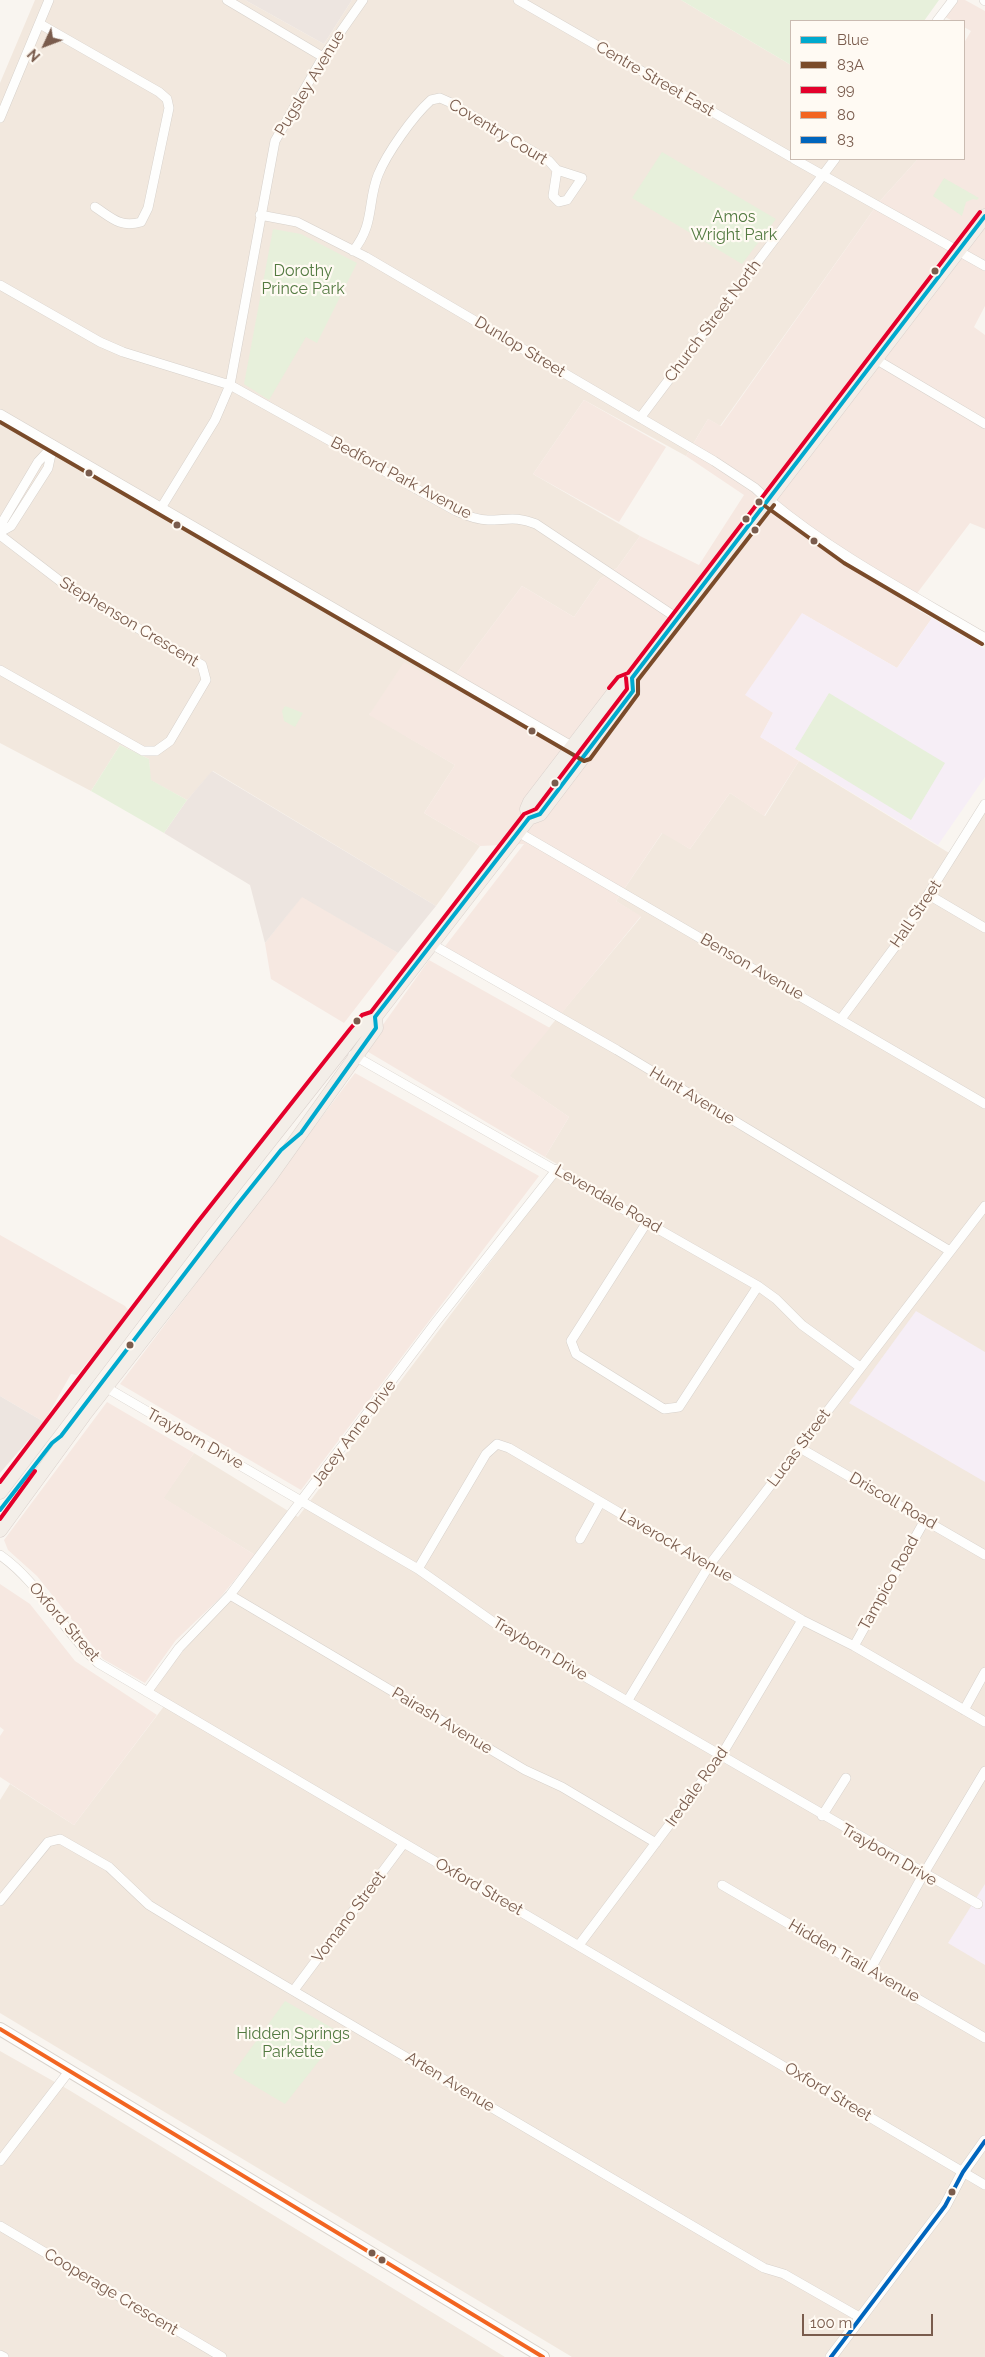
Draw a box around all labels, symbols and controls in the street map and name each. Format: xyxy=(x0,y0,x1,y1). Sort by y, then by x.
north arrow xyxy=(20,20,70,70)
legend xyxy=(790,20,965,160)
street label: Pugsley Avenue xyxy=(271,27,349,139)
text: Blue xyxy=(837,31,869,49)
street label: Centre Street East xyxy=(592,37,718,121)
text: N xyxy=(25,46,44,65)
text: 83A xyxy=(837,56,864,74)
text: 99 xyxy=(837,81,855,99)
street label: Coventry Court xyxy=(445,95,551,169)
text: 80 xyxy=(837,106,855,124)
text: 83 xyxy=(837,131,854,149)
park label: Amos Wright Park xyxy=(691,207,777,245)
street label: Church Street North xyxy=(661,256,765,386)
park label: Dorothy Prince Park xyxy=(261,261,345,299)
unlabelled marker xyxy=(930,266,940,276)
street label: Dunlop Street xyxy=(471,312,569,382)
street label: Bedford Park Avenue xyxy=(327,433,475,523)
unlabelled marker xyxy=(84,468,94,478)
unlabelled marker xyxy=(754,497,764,507)
unlabelled marker xyxy=(741,514,751,524)
unlabelled marker xyxy=(172,520,182,530)
unlabelled marker xyxy=(750,525,760,535)
unlabelled marker xyxy=(809,536,819,546)
street label: Stephenson Crescent xyxy=(56,573,202,671)
unlabelled marker xyxy=(527,726,537,736)
unlabelled marker xyxy=(550,778,560,788)
street label: Hall Street xyxy=(886,876,946,952)
street label: Benson Avenue xyxy=(697,930,807,1004)
unlabelled marker xyxy=(352,1016,362,1026)
street label: Hunt Avenue xyxy=(646,1063,738,1129)
street label: Levendale Road xyxy=(551,1161,665,1237)
unlabelled marker xyxy=(125,1340,135,1350)
street label: Jacey Anne Drive xyxy=(308,1376,400,1490)
street label: Trayborn Drive xyxy=(143,1405,247,1473)
street label: Lucas Street xyxy=(764,1405,834,1491)
street label: Driscoll Road xyxy=(846,1468,940,1534)
street label: Laverock Avenue xyxy=(616,1506,736,1586)
street label: Tampico Road xyxy=(855,1532,923,1634)
street label: Oxford Street xyxy=(25,1579,103,1665)
street label: Trayborn Drive xyxy=(489,1613,591,1685)
street label: Pairash Avenue xyxy=(388,1684,496,1758)
street label: Iredale Road xyxy=(662,1743,732,1831)
street label: Trayborn Drive xyxy=(838,1820,940,1890)
street label: Oxford Street xyxy=(432,1854,526,1920)
street label: Vomano Street xyxy=(308,1867,390,1967)
street label: Hidden Trail Avenue xyxy=(785,1916,923,2006)
park label: Hidden Springs Parkette xyxy=(236,2024,350,2062)
street label: Arten Avenue xyxy=(402,2048,498,2116)
street label: Oxford Street xyxy=(781,2058,875,2126)
unlabelled marker xyxy=(947,2187,957,2197)
street label: Cooperage Crescent xyxy=(40,2244,182,2340)
unlabelled marker xyxy=(367,2248,377,2258)
unlabelled marker xyxy=(377,2255,387,2265)
scale bar xyxy=(805,2304,936,2336)
text: 100 m xyxy=(810,2314,852,2332)

